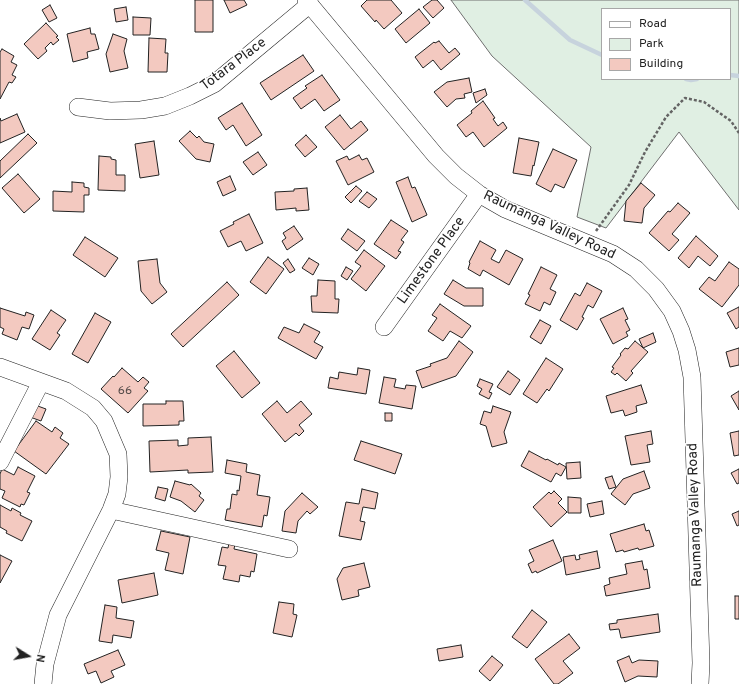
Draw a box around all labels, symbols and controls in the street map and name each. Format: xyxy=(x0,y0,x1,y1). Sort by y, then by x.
legend xyxy=(601,8,731,80)
text: Road xyxy=(639,16,667,32)
street label: Totara Place xyxy=(198,35,270,95)
text: Park xyxy=(639,36,664,52)
text: Building xyxy=(639,56,683,72)
street label: Raumanga Valley Road xyxy=(480,188,618,264)
street label: Limestone Place xyxy=(395,214,469,308)
house number: 66 xyxy=(118,385,132,399)
street label: Raumanga Valley Road xyxy=(685,443,707,587)
north arrow xyxy=(8,636,48,676)
text: N xyxy=(32,653,47,664)

